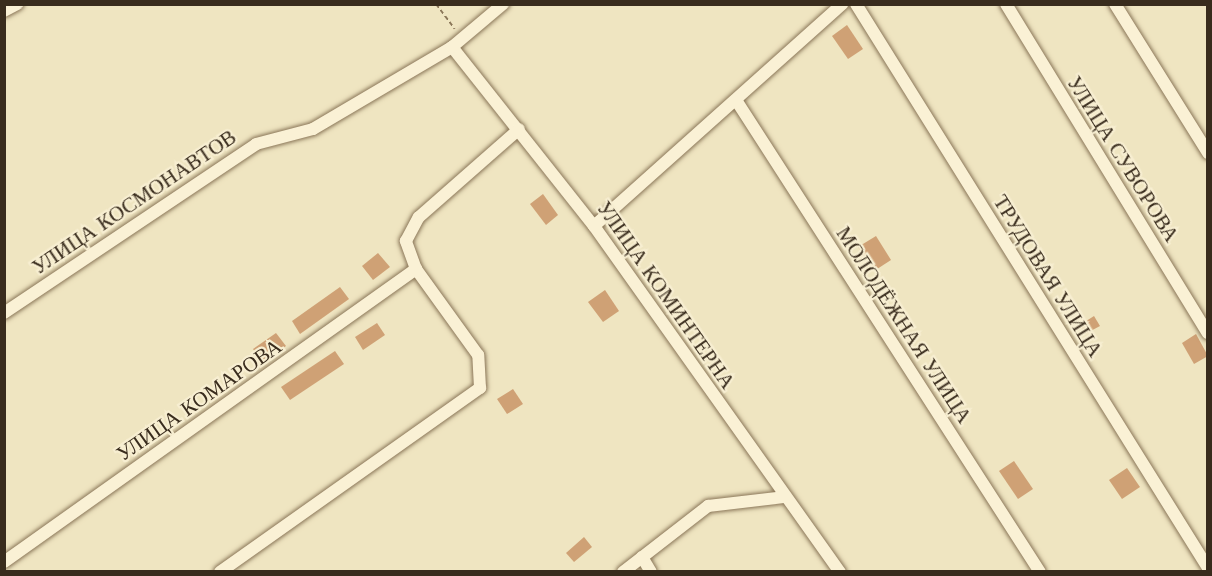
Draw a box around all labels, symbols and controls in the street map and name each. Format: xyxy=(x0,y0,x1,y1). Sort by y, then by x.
street label: УЛИЦА СУВОРОВА xyxy=(1062,71,1184,247)
street label: УЛИЦА КОСМОНАВТОВ xyxy=(27,124,241,280)
street label: ТРУДОВАЯ УЛИЦА xyxy=(988,190,1108,362)
street label: УЛИЦА КОМИНТЕРНА xyxy=(592,196,740,394)
street label: МОЛОДЁЖНАЯ УЛИЦА xyxy=(831,222,977,428)
street label: УЛИЦА КОМАРОВА xyxy=(112,334,286,466)

